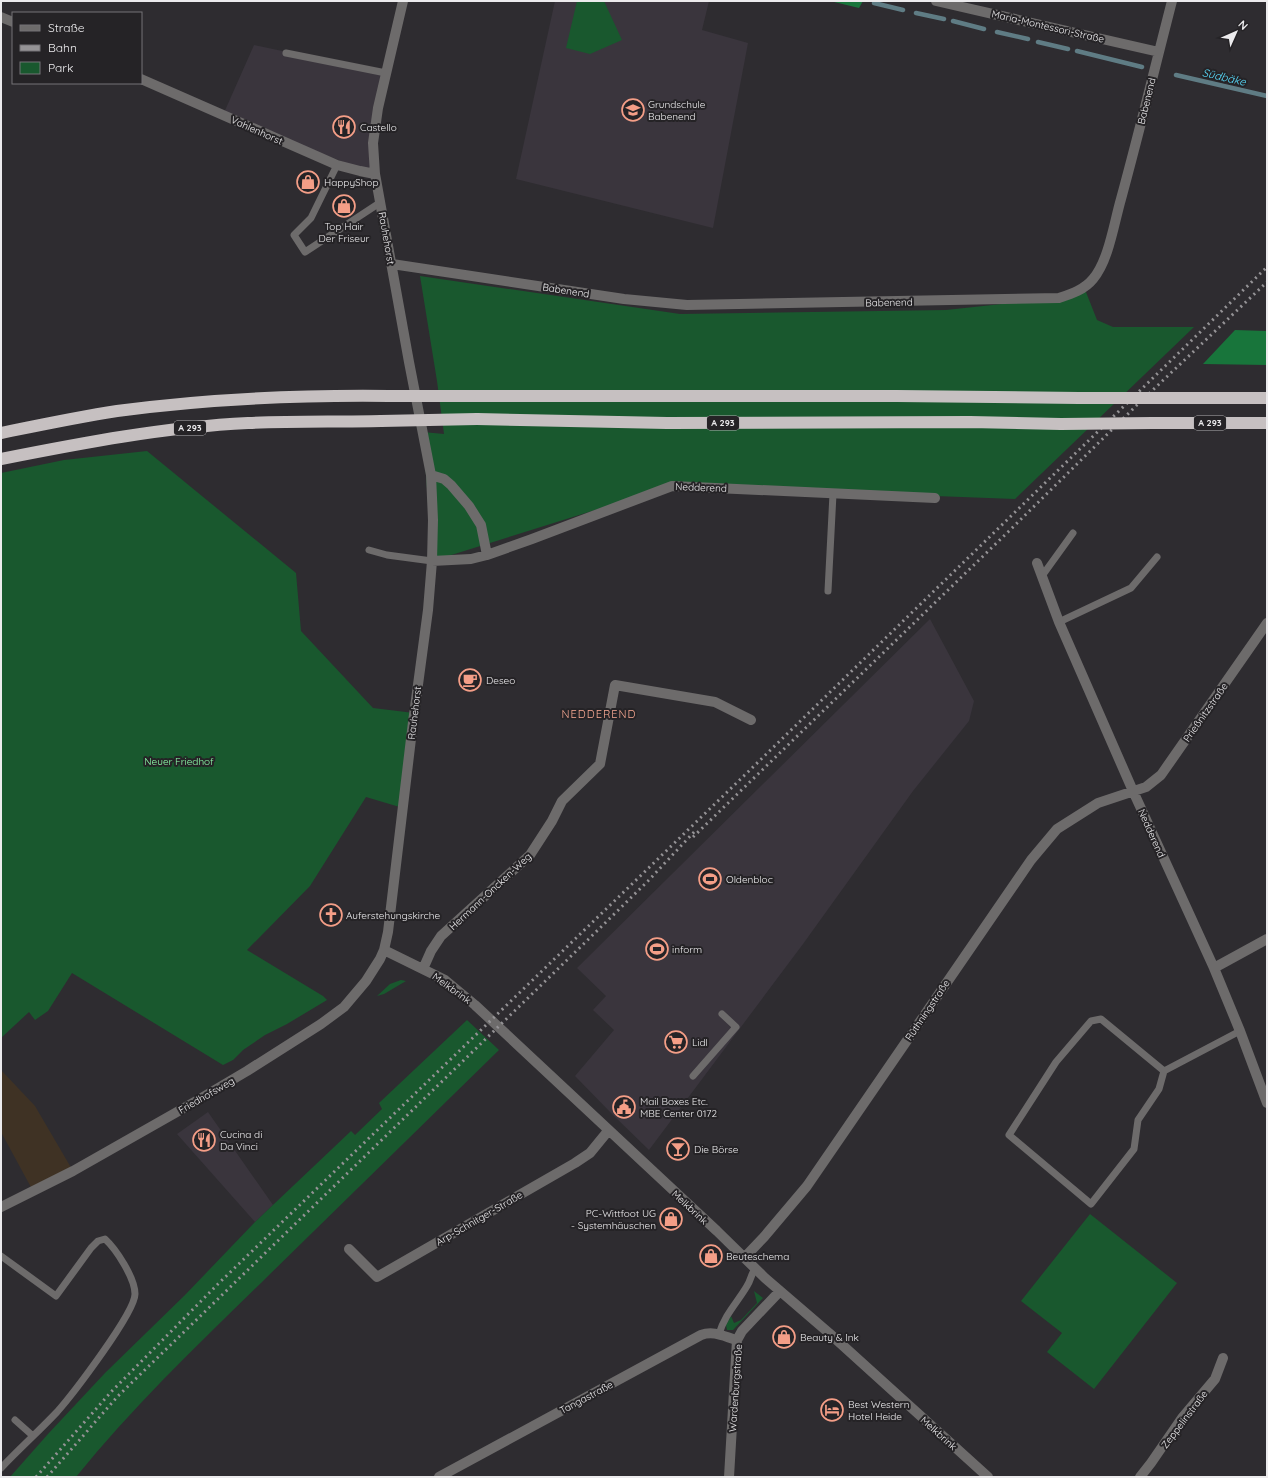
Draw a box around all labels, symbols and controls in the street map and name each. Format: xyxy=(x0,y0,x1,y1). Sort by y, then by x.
street label: Maria-Montessori-Straße xyxy=(990,7,1106,46)
legend xyxy=(12,12,142,84)
north arrow xyxy=(1216,12,1256,52)
text: N xyxy=(1235,17,1251,33)
text: Straße xyxy=(48,20,85,35)
text: Bahn xyxy=(48,40,77,55)
text: Park xyxy=(48,60,73,75)
water label: Südbäke xyxy=(1201,65,1248,89)
street label: Babenend xyxy=(1134,76,1159,126)
school or university icon: Grundschule Babenend xyxy=(620,97,646,123)
place label: Grundschule Babenend xyxy=(648,98,706,123)
street label: Vahlenhorst xyxy=(229,113,285,148)
restaurant icon: Castello xyxy=(331,114,357,140)
place label: Castello xyxy=(360,121,397,134)
shop icon: HappyShop xyxy=(295,169,321,195)
place label: HappyShop xyxy=(324,176,378,189)
shop icon: Top Hair Der Friseur xyxy=(331,193,357,219)
street label: Rauhehorst xyxy=(375,211,398,266)
place label: Top Hair Der Friseur xyxy=(319,220,370,245)
street label: Babenend xyxy=(541,280,590,301)
street label: Babenend xyxy=(865,296,913,309)
road number: A 293 xyxy=(707,416,739,430)
road number: A 293 xyxy=(1194,416,1226,430)
road number: A 293 xyxy=(174,421,206,435)
street label: Nedderend xyxy=(675,480,727,495)
cafe icon: Deseo xyxy=(457,667,483,693)
place label: Deseo xyxy=(486,674,515,687)
street label: Prießnitzstraße xyxy=(1180,680,1231,744)
street label: Rauhehorst xyxy=(405,685,424,740)
district label: NEDDEREND xyxy=(562,707,636,721)
park label: Neuer Friedhof xyxy=(144,755,214,768)
street label: Nedderend xyxy=(1135,807,1168,860)
street label: Hermann-Oncken-Weg xyxy=(446,850,534,933)
sports icon: Oldenbloc xyxy=(697,866,723,892)
place label: Oldenbloc xyxy=(726,873,773,886)
church icon: Auferstehungskirche xyxy=(318,902,344,928)
place label: Auferstehungskirche xyxy=(346,909,440,922)
sports icon: inform xyxy=(644,936,670,962)
place label: inform xyxy=(672,943,702,956)
street label: Melkbrink xyxy=(430,970,474,1007)
street label: Rüthningstraße xyxy=(902,977,953,1043)
supermarket icon: Lidl xyxy=(663,1029,689,1055)
place label: Lidl xyxy=(692,1036,708,1049)
street label: Friedhofsweg xyxy=(176,1074,237,1117)
public building icon: Mail Boxes Etc. MBE Center 0172 xyxy=(611,1094,637,1120)
place label: Mail Boxes Etc. MBE Center 0172 xyxy=(640,1095,717,1120)
restaurant icon: Cucina di Da Vinci xyxy=(191,1127,217,1153)
place label: Cucina di Da Vinci xyxy=(220,1128,262,1153)
bar icon: Die Börse xyxy=(665,1136,691,1162)
place label: Die Börse xyxy=(694,1143,739,1156)
street label: Melkbrink xyxy=(669,1187,710,1227)
street label: Arp-Schnitger-Straße xyxy=(434,1188,525,1249)
shop icon: PC-Wittfoot UG - Systemhäuschen xyxy=(658,1206,684,1232)
place label: PC-Wittfoot UG - Systemhäuschen xyxy=(571,1207,656,1232)
shop icon: Beuteschema xyxy=(698,1243,724,1269)
place label: Beuteschema xyxy=(726,1250,789,1263)
shop icon: Beauty & Ink xyxy=(771,1324,797,1350)
place label: Beauty & Ink xyxy=(800,1331,859,1344)
street label: Wardenburgstraße xyxy=(726,1343,745,1432)
street label: Tangastraße xyxy=(557,1378,616,1417)
street label: Zeppelinstraße xyxy=(1158,1387,1211,1451)
hotel icon: Best Western Hotel Heide xyxy=(819,1397,845,1423)
place label: Best Western Hotel Heide xyxy=(848,1398,909,1423)
street label: Melkbrink xyxy=(918,1414,960,1453)

